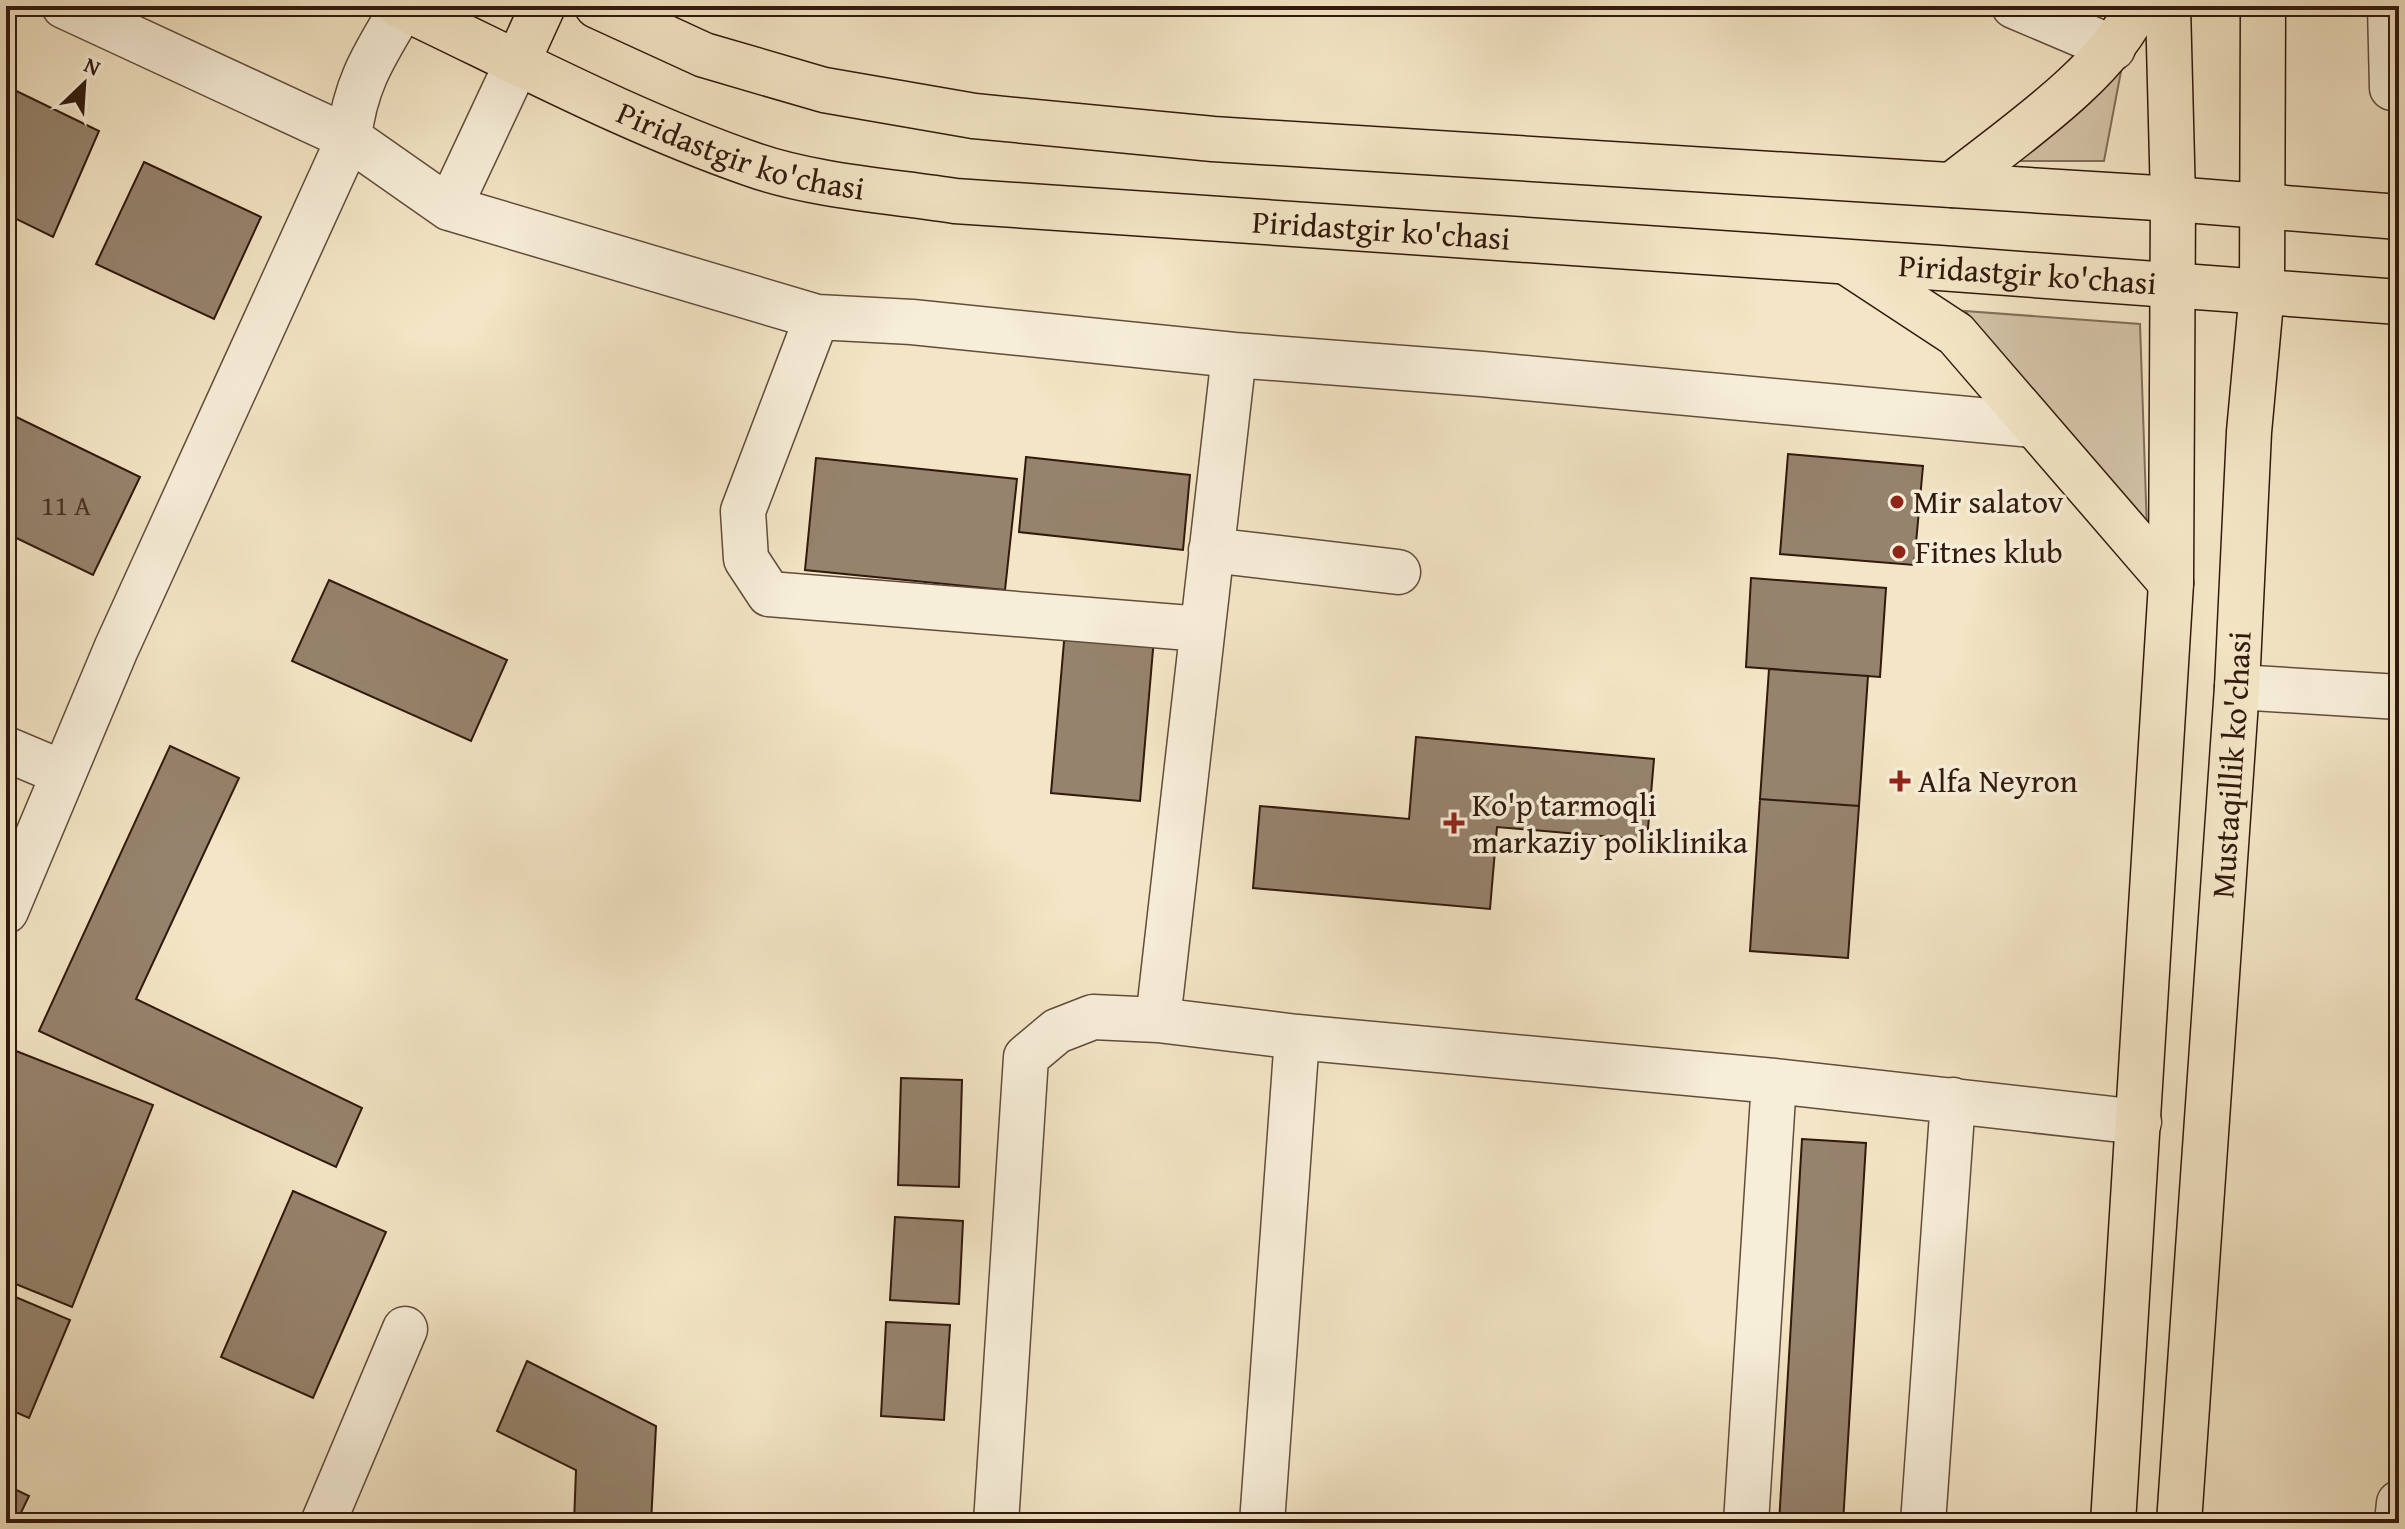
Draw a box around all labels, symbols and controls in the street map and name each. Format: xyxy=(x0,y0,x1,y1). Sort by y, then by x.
north arrow xyxy=(44,44,124,124)
text: N xyxy=(79,48,106,84)
street label: Piridastgir ko'chasi xyxy=(610,89,868,212)
street label: Piridastgir ko'chasi xyxy=(1251,198,1512,262)
street label: Piridastgir ko'chasi xyxy=(1897,241,2158,306)
place label: Mir salatov xyxy=(1913,478,2063,525)
house number: 11 A xyxy=(41,484,91,525)
marker: Mir salatov xyxy=(1888,493,1906,511)
place label: Fitnes klub xyxy=(1915,528,2063,575)
marker: Fitnes klub xyxy=(1890,543,1908,561)
street label: Mustaqillik ko'chasi xyxy=(2198,630,2263,900)
place label: Alfa Neyron xyxy=(1918,757,2078,804)
marker: Alfa Neyron xyxy=(1889,770,1911,792)
place label: Ko'p tarmoqli markaziy poliklinika xyxy=(1472,781,1748,865)
marker: Ko'p tarmoqli markaziy poliklinika xyxy=(1443,812,1465,834)

